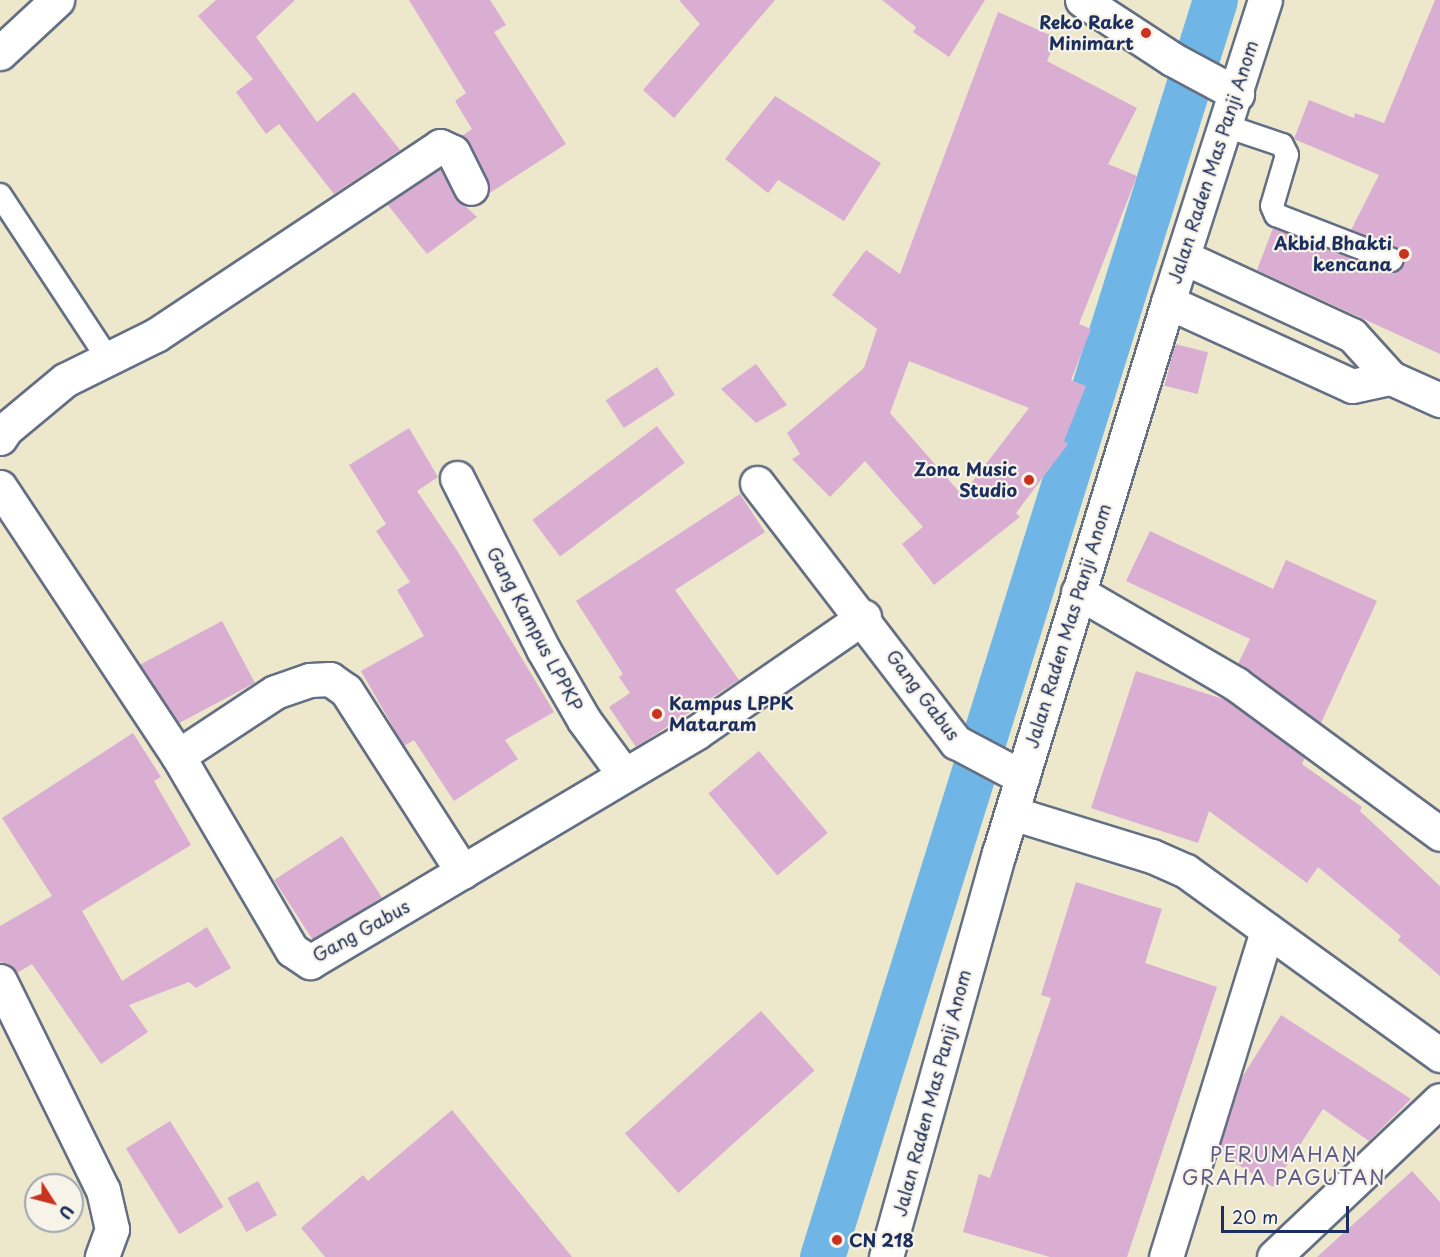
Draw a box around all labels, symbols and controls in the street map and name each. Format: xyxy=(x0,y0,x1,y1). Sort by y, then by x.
place label: Reko Rake Minimart xyxy=(1038,12,1134,54)
marker: Reko Rake Minimart xyxy=(1139,26,1153,40)
street label: Jalan Raden Mas Panji Anom xyxy=(1163,37,1263,287)
place label: Akbid Bhakti kencana xyxy=(1272,233,1392,276)
marker: Akbid Bhakti kencana xyxy=(1397,247,1411,261)
place label: Zona Music Studio xyxy=(914,459,1017,502)
marker: Zona Music Studio xyxy=(1022,473,1036,487)
street label: Jalan Raden Mas Panji Anom xyxy=(1020,500,1116,752)
street label: Gang Kampus LPPKP xyxy=(483,543,587,715)
street label: Gang Gabus xyxy=(882,645,964,745)
place label: Kampus LPPK Mataram xyxy=(669,693,794,736)
marker: Kampus LPPK Mataram xyxy=(650,707,664,721)
street label: Gang Gabus xyxy=(308,895,414,967)
street label: Jalan Raden Mas Panji Anom xyxy=(888,966,976,1220)
district label: PERUMAHAN GRAHA PAGUTAN xyxy=(1183,1142,1385,1189)
north arrow xyxy=(24,1173,84,1233)
scale bar xyxy=(1224,1194,1352,1232)
text: U xyxy=(54,1200,80,1224)
text: 20 m xyxy=(1232,1203,1278,1230)
place label: CN 218 xyxy=(849,1229,915,1251)
marker: CN 218 xyxy=(830,1233,844,1247)

